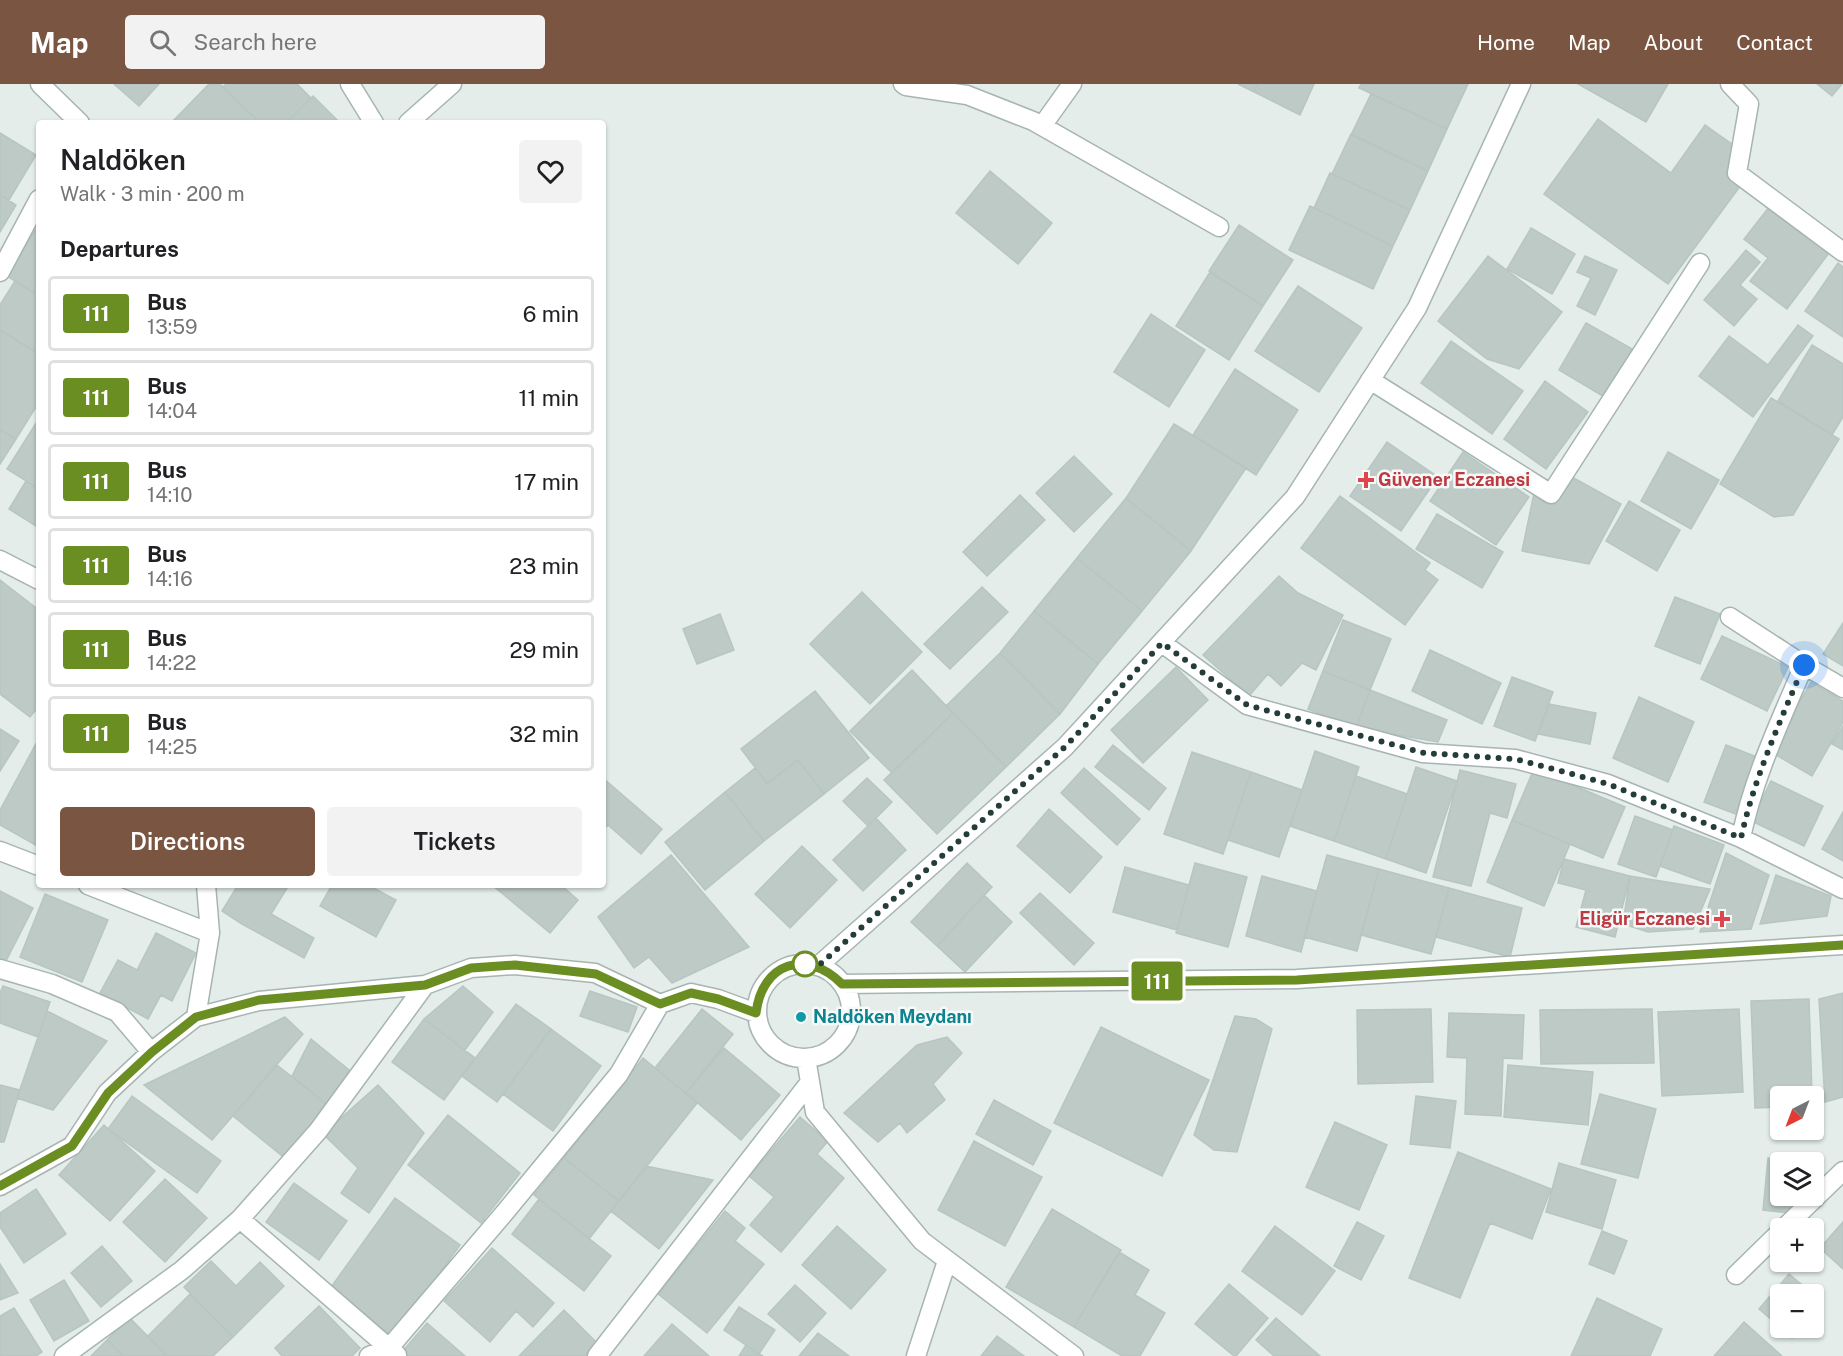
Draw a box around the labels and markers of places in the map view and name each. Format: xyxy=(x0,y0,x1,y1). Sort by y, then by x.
place label: Güvener Eczanesi xyxy=(1378,469,1530,490)
marker: Güvener Eczanesi xyxy=(1359,473,1373,487)
place label: Eligür Eczanesi xyxy=(1579,908,1710,929)
marker: Eligür Eczanesi xyxy=(1715,912,1729,926)
unlabelled marker xyxy=(792,951,818,977)
place label: Naldöken Meydanı xyxy=(813,1006,972,1027)
marker: Naldöken Meydanı xyxy=(794,1010,808,1024)

